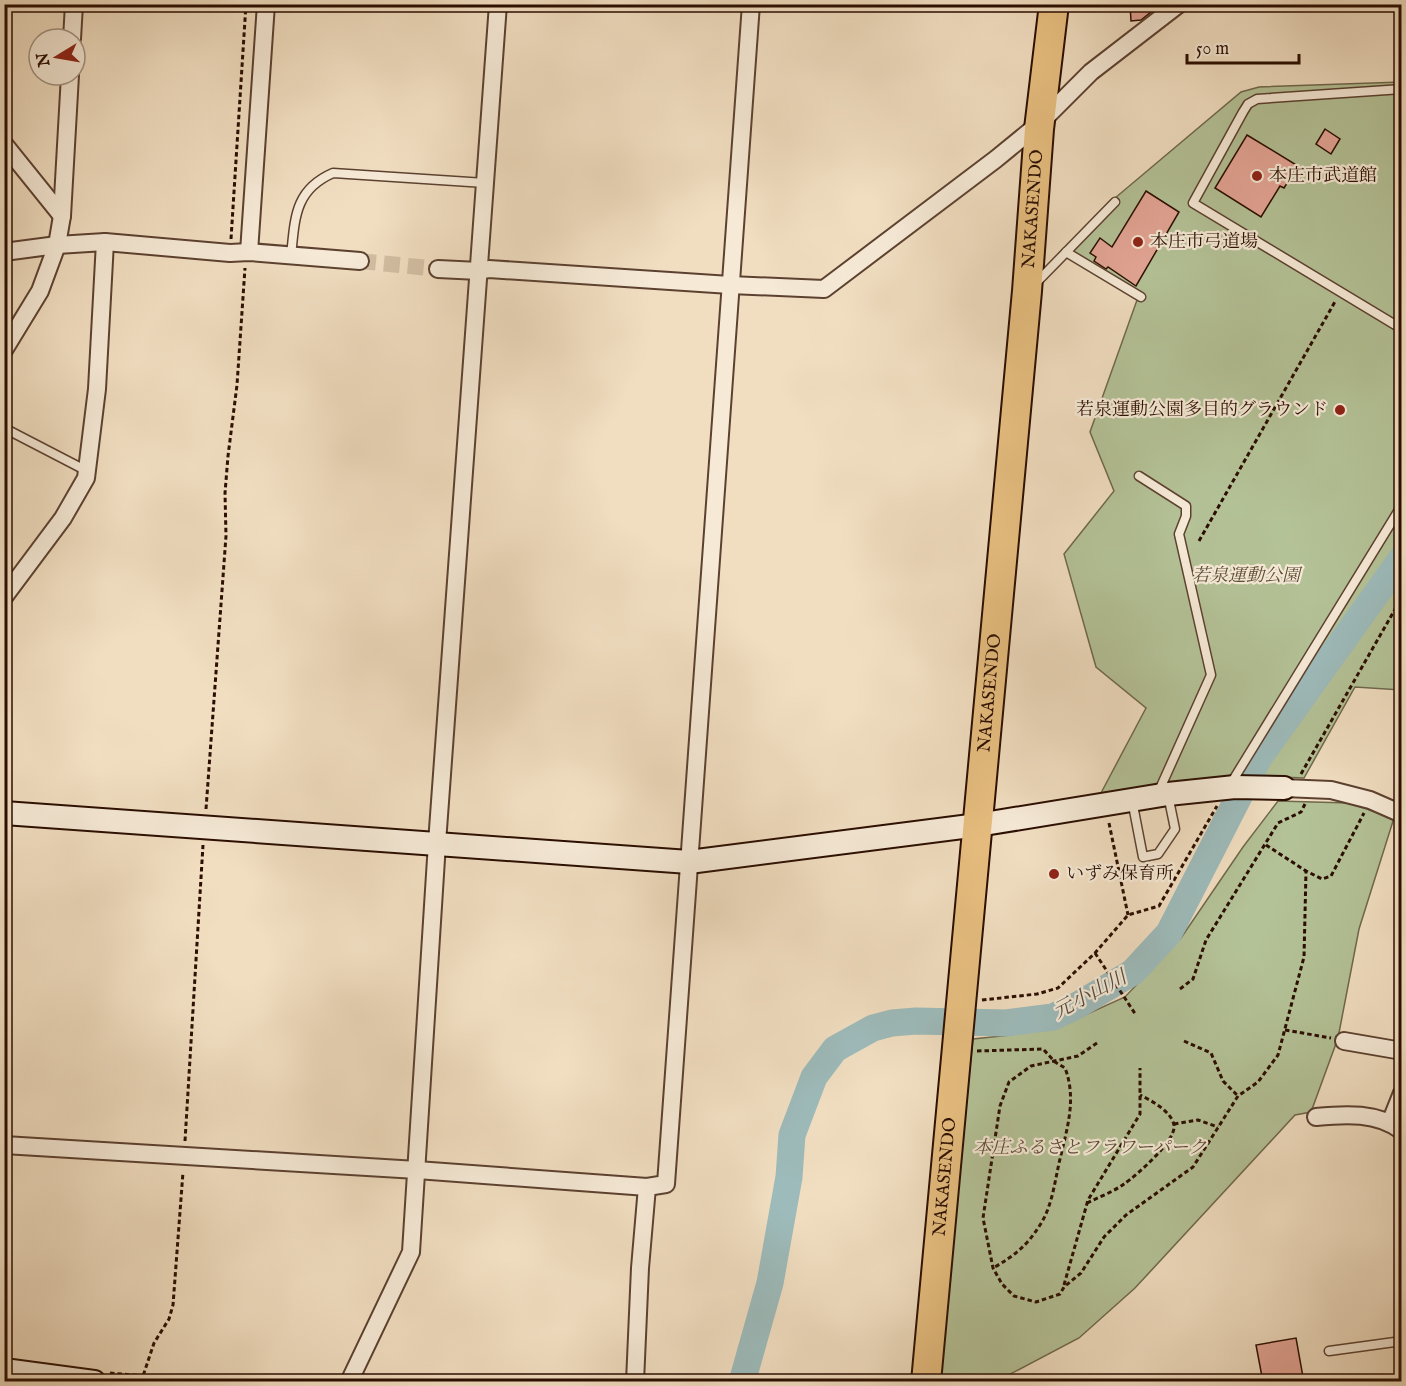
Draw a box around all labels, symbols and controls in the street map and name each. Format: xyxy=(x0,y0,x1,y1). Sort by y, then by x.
north arrow xyxy=(27,27,87,87)
scale bar xyxy=(1187,27,1300,65)
text: 50 m xyxy=(1196,38,1229,61)
text: N xyxy=(33,51,56,69)
street label: NAKASENDO xyxy=(1017,149,1049,269)
place label: 本庄市武道館 xyxy=(1269,165,1377,188)
marker: 本庄市武道館 xyxy=(1250,169,1264,183)
place label: 本庄市弓道場 xyxy=(1150,231,1258,254)
marker: 本庄市弓道場 xyxy=(1131,235,1145,249)
place label: 若泉運動公園多目的グラウンド xyxy=(1076,399,1328,422)
marker: 若泉運動公園多目的グラウンド xyxy=(1333,403,1347,417)
park label: 若泉運動公園 xyxy=(1192,565,1303,588)
street label: NAKASENDO xyxy=(973,632,1007,753)
place label: いずみ保育所 xyxy=(1066,863,1174,886)
marker: いずみ保育所 xyxy=(1047,867,1061,881)
water label: 元小山川 xyxy=(1049,964,1133,1025)
street label: NAKASENDO xyxy=(928,1116,962,1237)
park label: 本庄ふるさとフラワーパーク xyxy=(973,1137,1207,1160)

